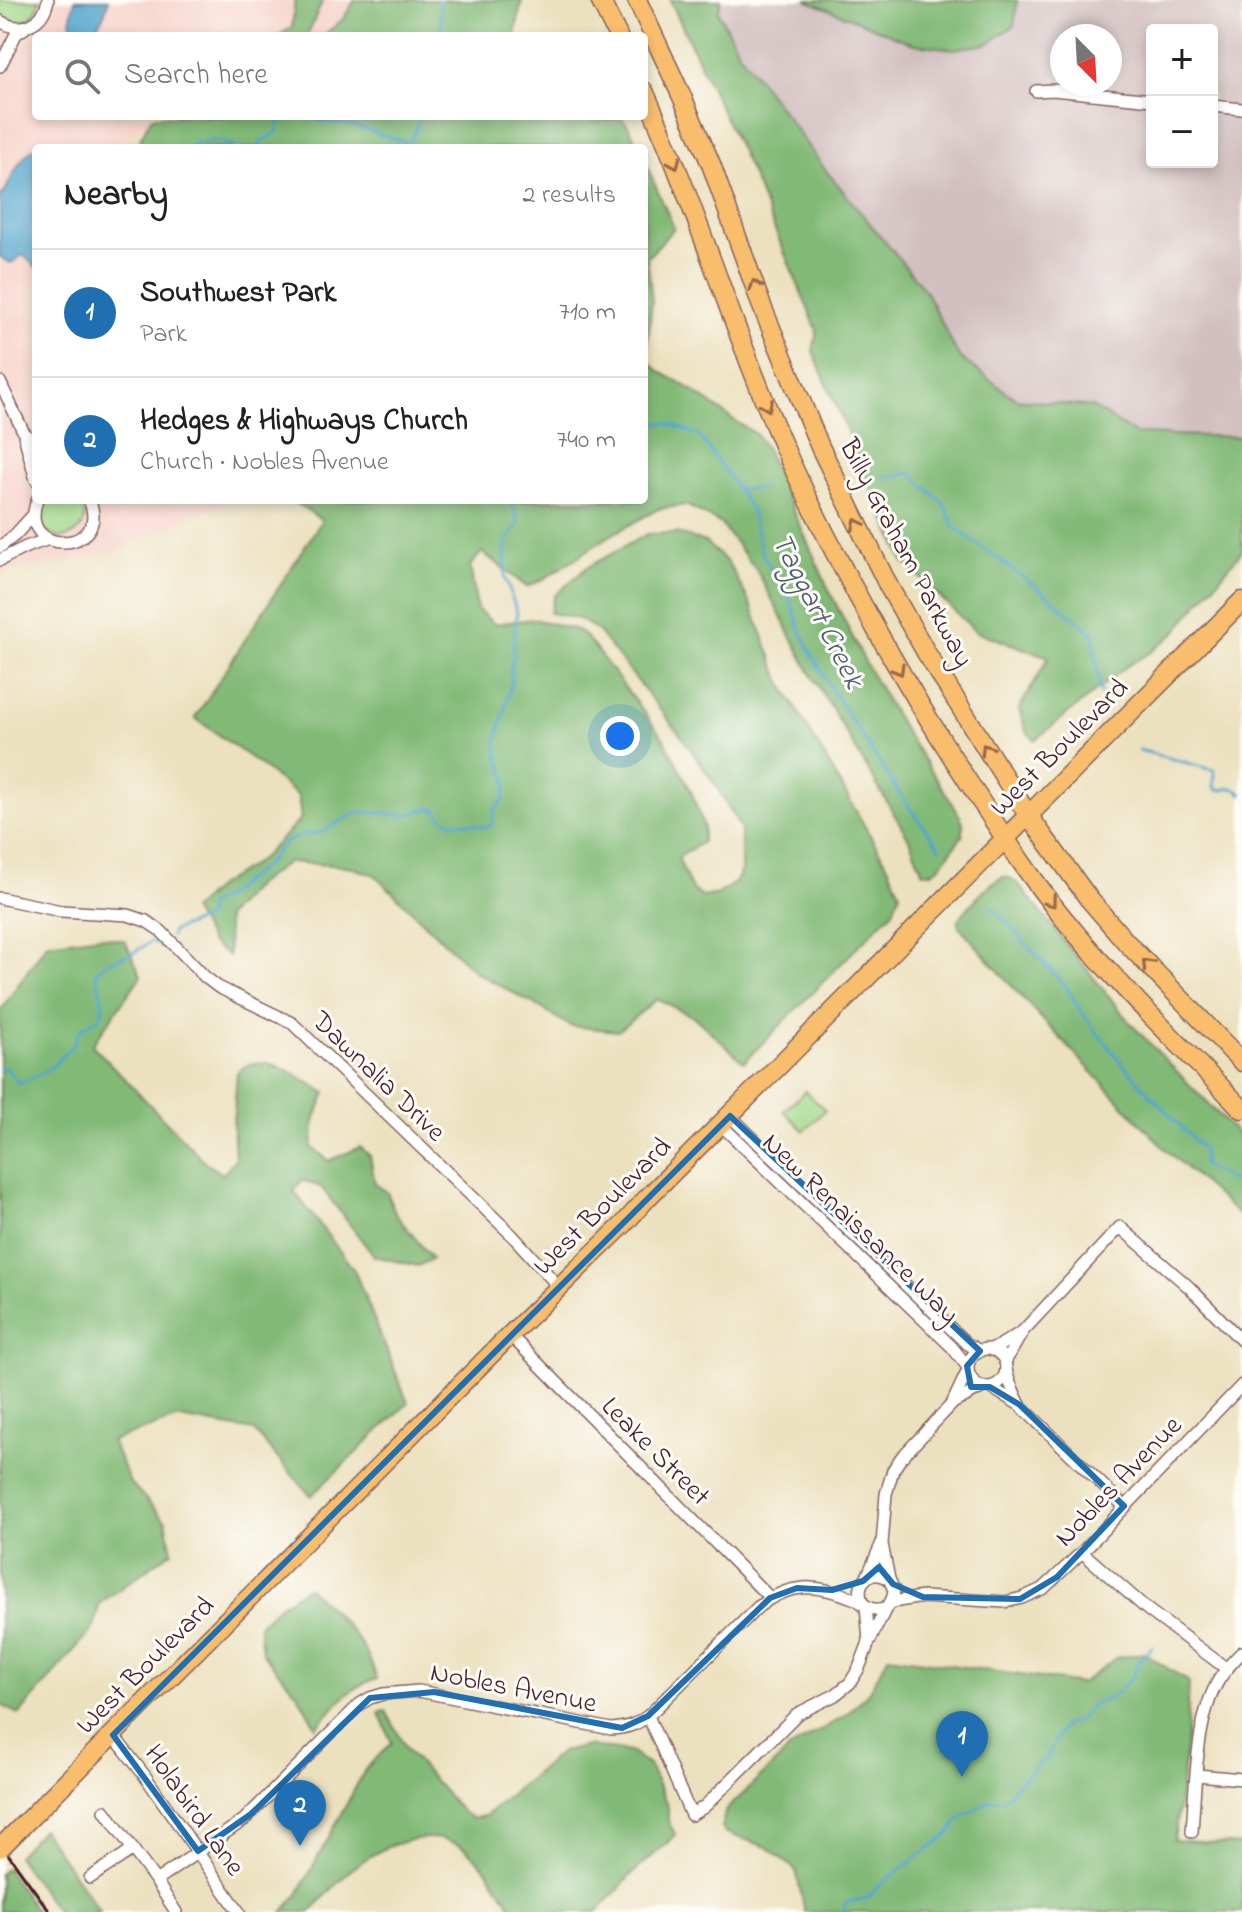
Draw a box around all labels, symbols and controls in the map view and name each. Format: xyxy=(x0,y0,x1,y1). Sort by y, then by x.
north arrow xyxy=(1050,24,1122,96)
map controls xyxy=(1146,24,1218,168)
button: + xyxy=(1146,24,1218,96)
search box xyxy=(32,32,648,120)
icon: search xyxy=(60,54,104,98)
text: Search here xyxy=(124,54,268,98)
button: − xyxy=(1146,96,1218,168)
one-way arrow xyxy=(665,155,681,169)
text: Nearby xyxy=(64,171,168,221)
text: 2 results xyxy=(523,177,616,215)
text: Southwest Park xyxy=(140,272,336,316)
one-way arrow xyxy=(748,278,764,292)
text: 1 xyxy=(86,294,94,332)
text: 710 m xyxy=(559,294,616,332)
text: Park xyxy=(140,316,187,354)
one-way arrow xyxy=(757,398,773,412)
text: Hedges & Highways Church xyxy=(140,400,468,444)
text: 2 xyxy=(84,422,96,460)
text: 740 m xyxy=(557,422,616,460)
street label: Billy Graham Parkway xyxy=(827,431,983,675)
text: Church · Nobles Avenue xyxy=(140,444,389,482)
one-way arrow xyxy=(851,517,866,532)
water label: Taggart Creek xyxy=(758,526,875,698)
one-way arrow xyxy=(889,661,905,676)
street label: West Boulevard xyxy=(982,670,1139,827)
your location xyxy=(600,716,640,756)
one-way arrow xyxy=(980,743,995,758)
one-way arrow xyxy=(1042,893,1056,908)
one-way arrow xyxy=(1142,959,1157,973)
street label: Dawnalia Drive xyxy=(300,1002,454,1153)
street label: New Renaissance Way xyxy=(752,1124,968,1335)
street label: West Boulevard xyxy=(525,1129,682,1286)
street label: Leake Street xyxy=(590,1388,719,1517)
street label: Nobles Avenue xyxy=(1046,1407,1193,1557)
street label: West Boulevard xyxy=(68,1588,225,1745)
street label: Nobles Avenue xyxy=(427,1653,601,1726)
pin: 1 xyxy=(936,1711,988,1777)
street label: Holabird Lane xyxy=(132,1737,254,1886)
pin: 2 xyxy=(274,1780,326,1846)

